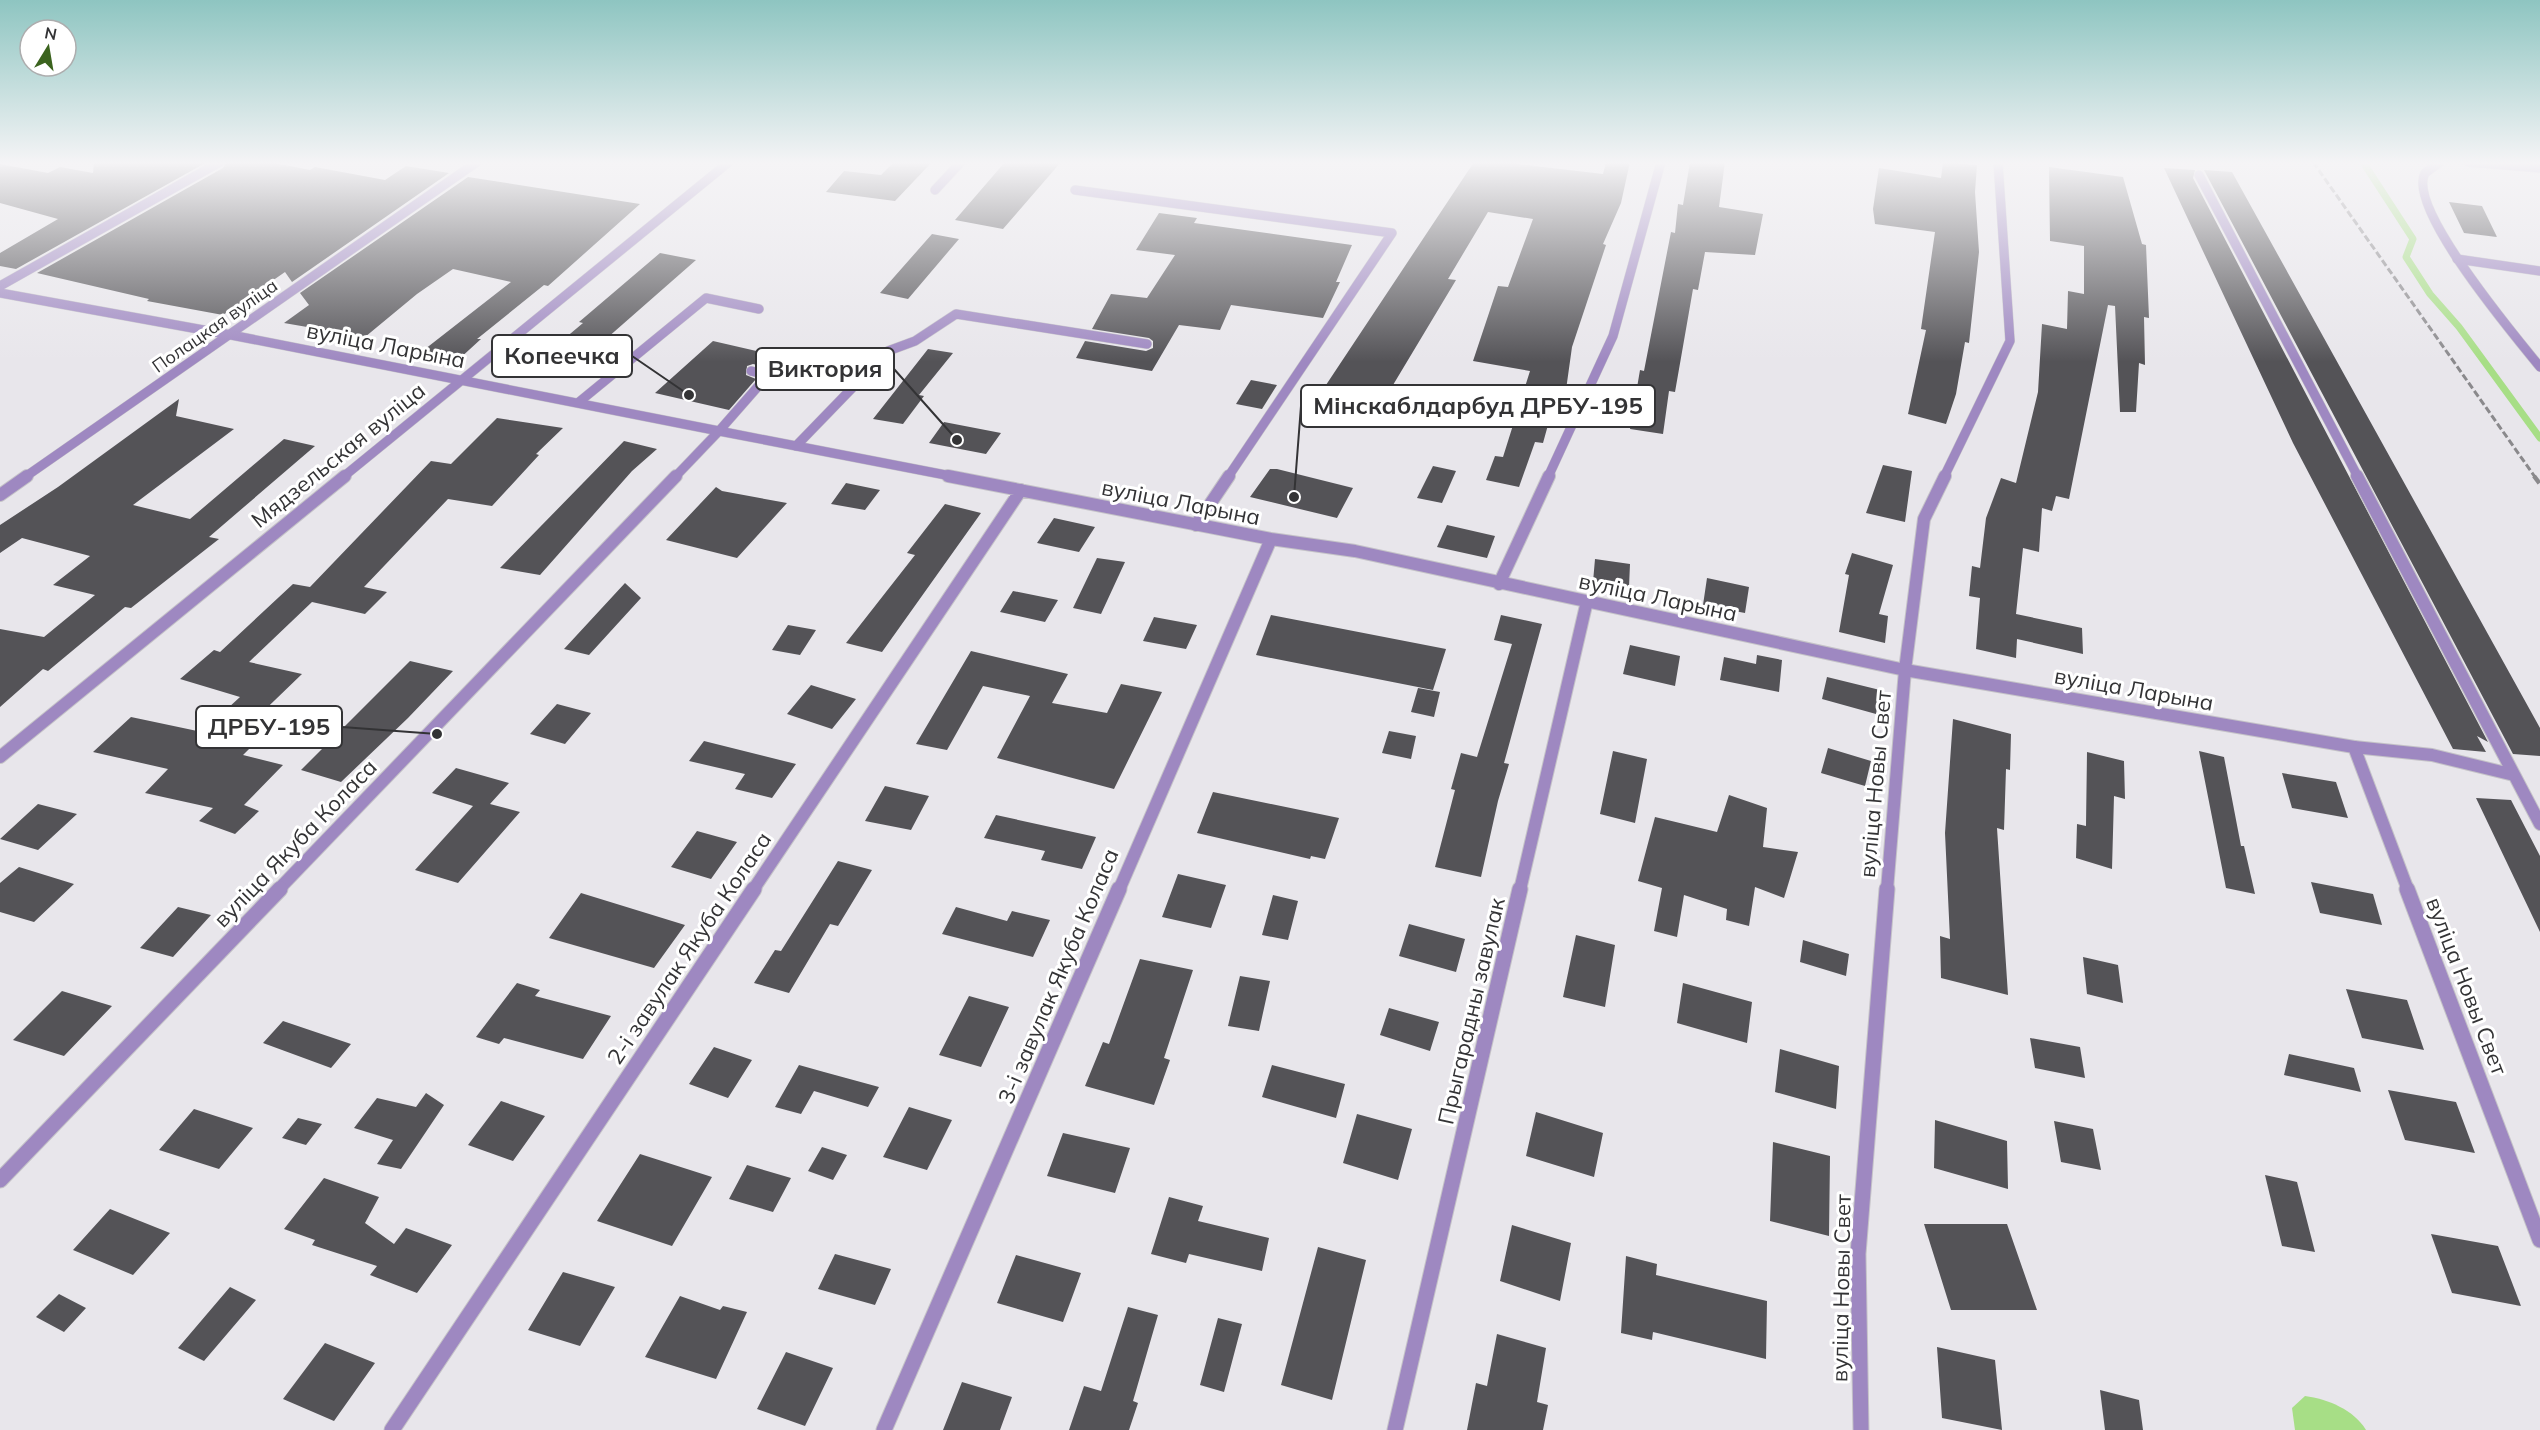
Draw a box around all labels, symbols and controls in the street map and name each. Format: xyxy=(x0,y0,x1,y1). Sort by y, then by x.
north arrow xyxy=(18,18,78,78)
text: N xyxy=(43,22,59,44)
street label: Полацкая вуліца xyxy=(147,274,282,377)
street label: вуліца Ларына xyxy=(304,316,468,374)
callout: Копеечка xyxy=(492,335,632,377)
text: Копеечка xyxy=(504,340,620,370)
callout: Виктория xyxy=(756,348,894,390)
text: Виктория xyxy=(768,353,882,383)
street label: Мядзельская вуліца xyxy=(245,376,431,534)
callout: Мінскаблдарбуд ДРБУ-195 xyxy=(1301,385,1655,427)
text: Мінскаблдарбуд ДРБУ-195 xyxy=(1313,390,1643,420)
street label: вуліца Ларына xyxy=(1099,473,1263,531)
street label: вуліца Ларына xyxy=(1576,567,1740,627)
street label: вуліца Ларына xyxy=(2052,661,2216,717)
street label: вуліца Новы Свет xyxy=(1853,689,1897,879)
callout: ДРБУ-195 xyxy=(196,706,342,748)
text: ДРБУ-195 xyxy=(208,711,330,741)
street label: вуліца Якуба Коласа xyxy=(207,753,383,933)
street label: 2-і завулак Якуба Коласа xyxy=(601,826,777,1070)
street label: 3-і завулак Якуба Коласа xyxy=(992,844,1124,1108)
street label: вуліца Новы Свет xyxy=(2420,893,2514,1079)
street label: Прыгарадны завулак xyxy=(1431,895,1511,1127)
street label: вуліца Новы Свет xyxy=(1825,1194,1857,1382)

